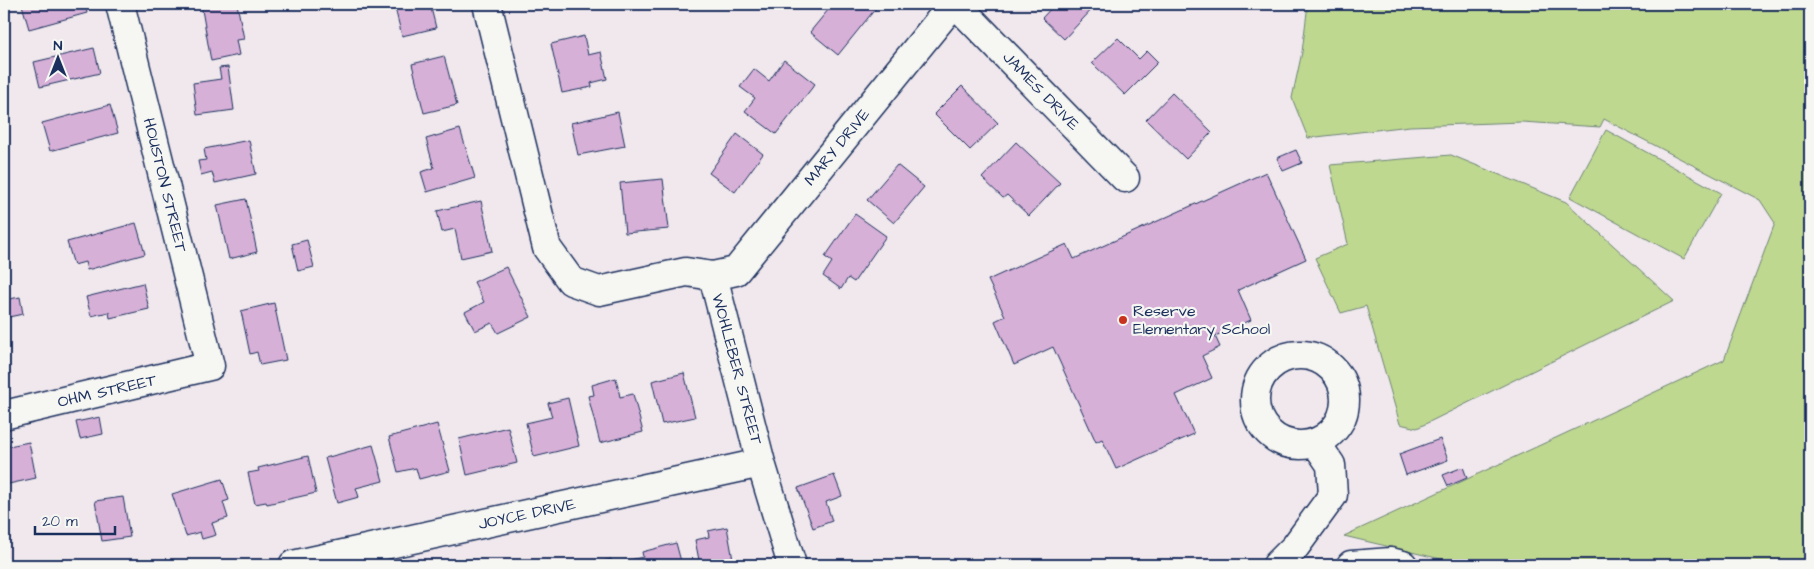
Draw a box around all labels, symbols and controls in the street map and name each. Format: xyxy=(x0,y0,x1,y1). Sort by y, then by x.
north arrow xyxy=(32,32,82,82)
text: N xyxy=(54,36,63,56)
street label: JAMES DRIVE xyxy=(998,47,1085,136)
street label: MARY DRIVE xyxy=(799,103,875,190)
street label: HOUSTON STREET xyxy=(138,116,192,254)
street label: WOHLEBER STREET xyxy=(706,291,768,447)
place label: Reserve Elementary School xyxy=(1133,300,1270,341)
marker: Reserve Elementary School xyxy=(1117,314,1129,326)
street label: OHM STREET xyxy=(56,369,159,413)
street label: JOYCE DRIVE xyxy=(476,493,578,535)
scale bar xyxy=(35,504,115,536)
text: 20 m xyxy=(42,511,78,532)

